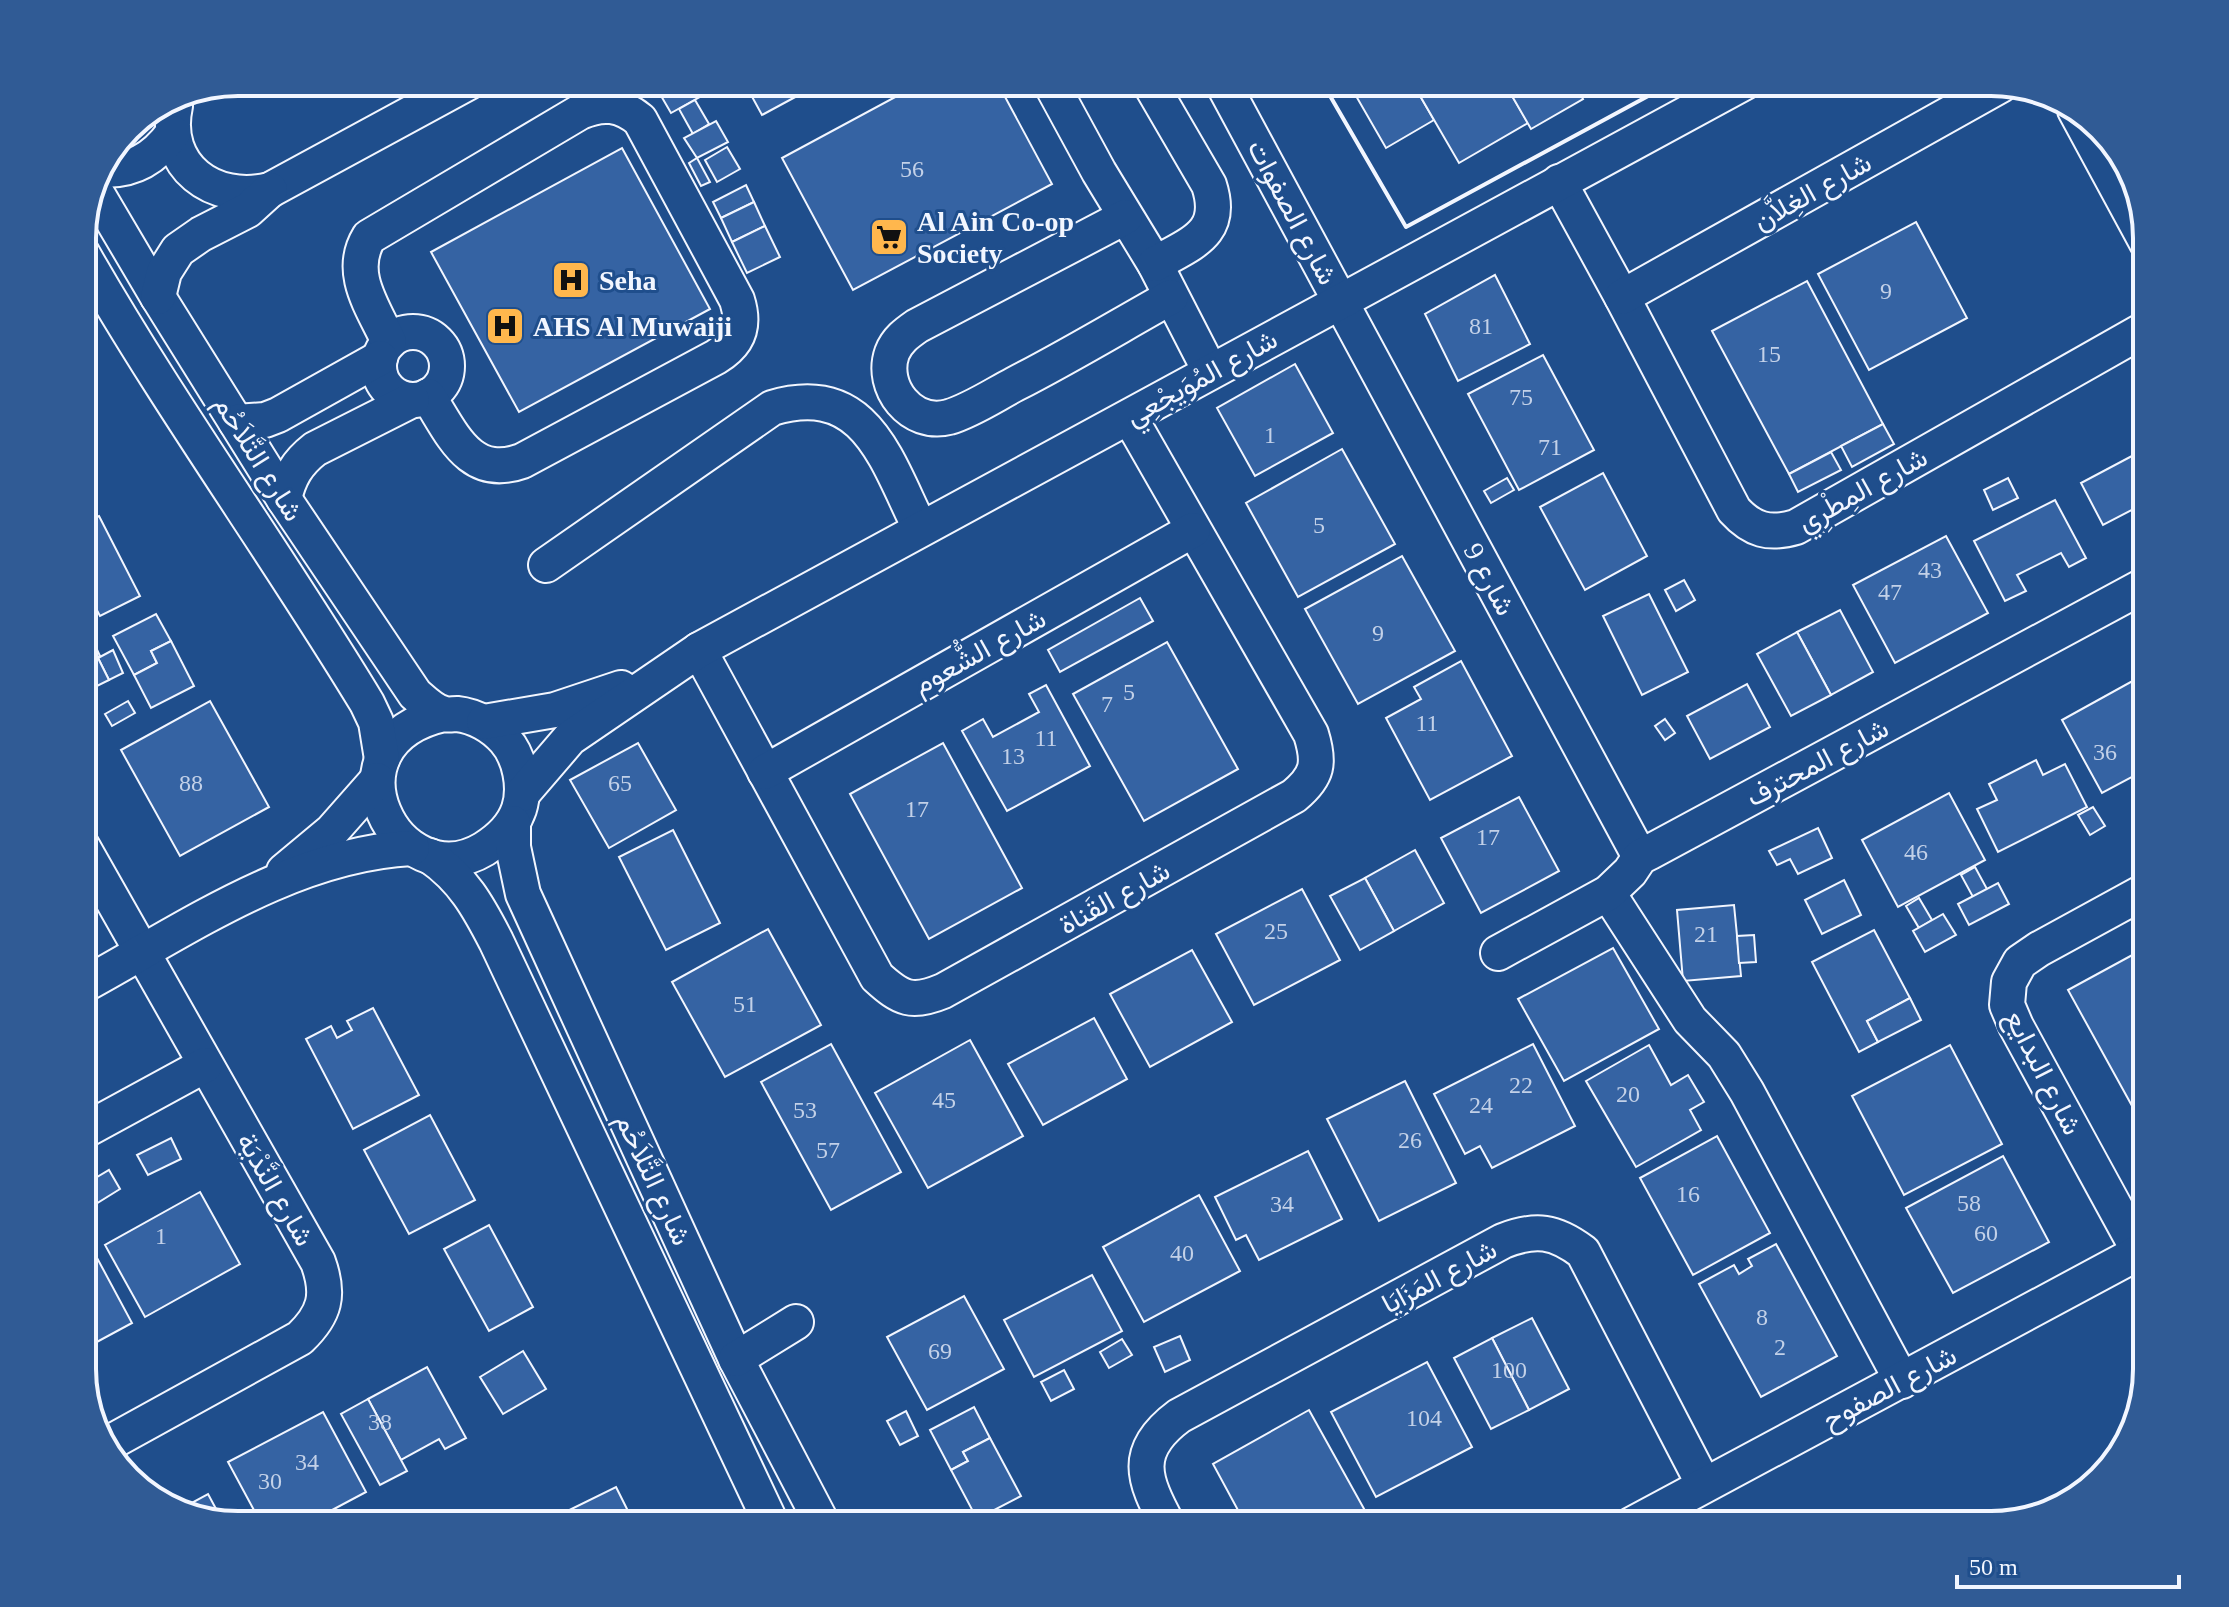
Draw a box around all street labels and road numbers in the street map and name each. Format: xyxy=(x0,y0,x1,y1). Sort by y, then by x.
street label: شارع الصفوات xyxy=(1239,135,1344,291)
street label: شارع الغِلاَّن xyxy=(1746,143,1878,239)
street label: شارع المُوَيجْعِي xyxy=(1120,323,1286,438)
street label: شارع التَّلاَحُم xyxy=(205,389,311,528)
street label: شارع المِطْرِي xyxy=(1791,440,1936,544)
street label: شارع 9 xyxy=(1455,538,1521,622)
street label: شارع الشُّعوم xyxy=(904,596,1052,703)
street label: شارع المحترف xyxy=(1741,712,1895,815)
street label: شارع القَناة xyxy=(1054,854,1176,943)
street label: شارع البدايع xyxy=(1995,1005,2088,1142)
street label: شارع التَّلاَحُم xyxy=(607,1108,699,1251)
street label: شارع النَّدْيَة xyxy=(228,1127,321,1253)
street label: شارع المَزَايَا xyxy=(1377,1233,1503,1322)
street label: شارع الصفوح xyxy=(1817,1339,1963,1438)

